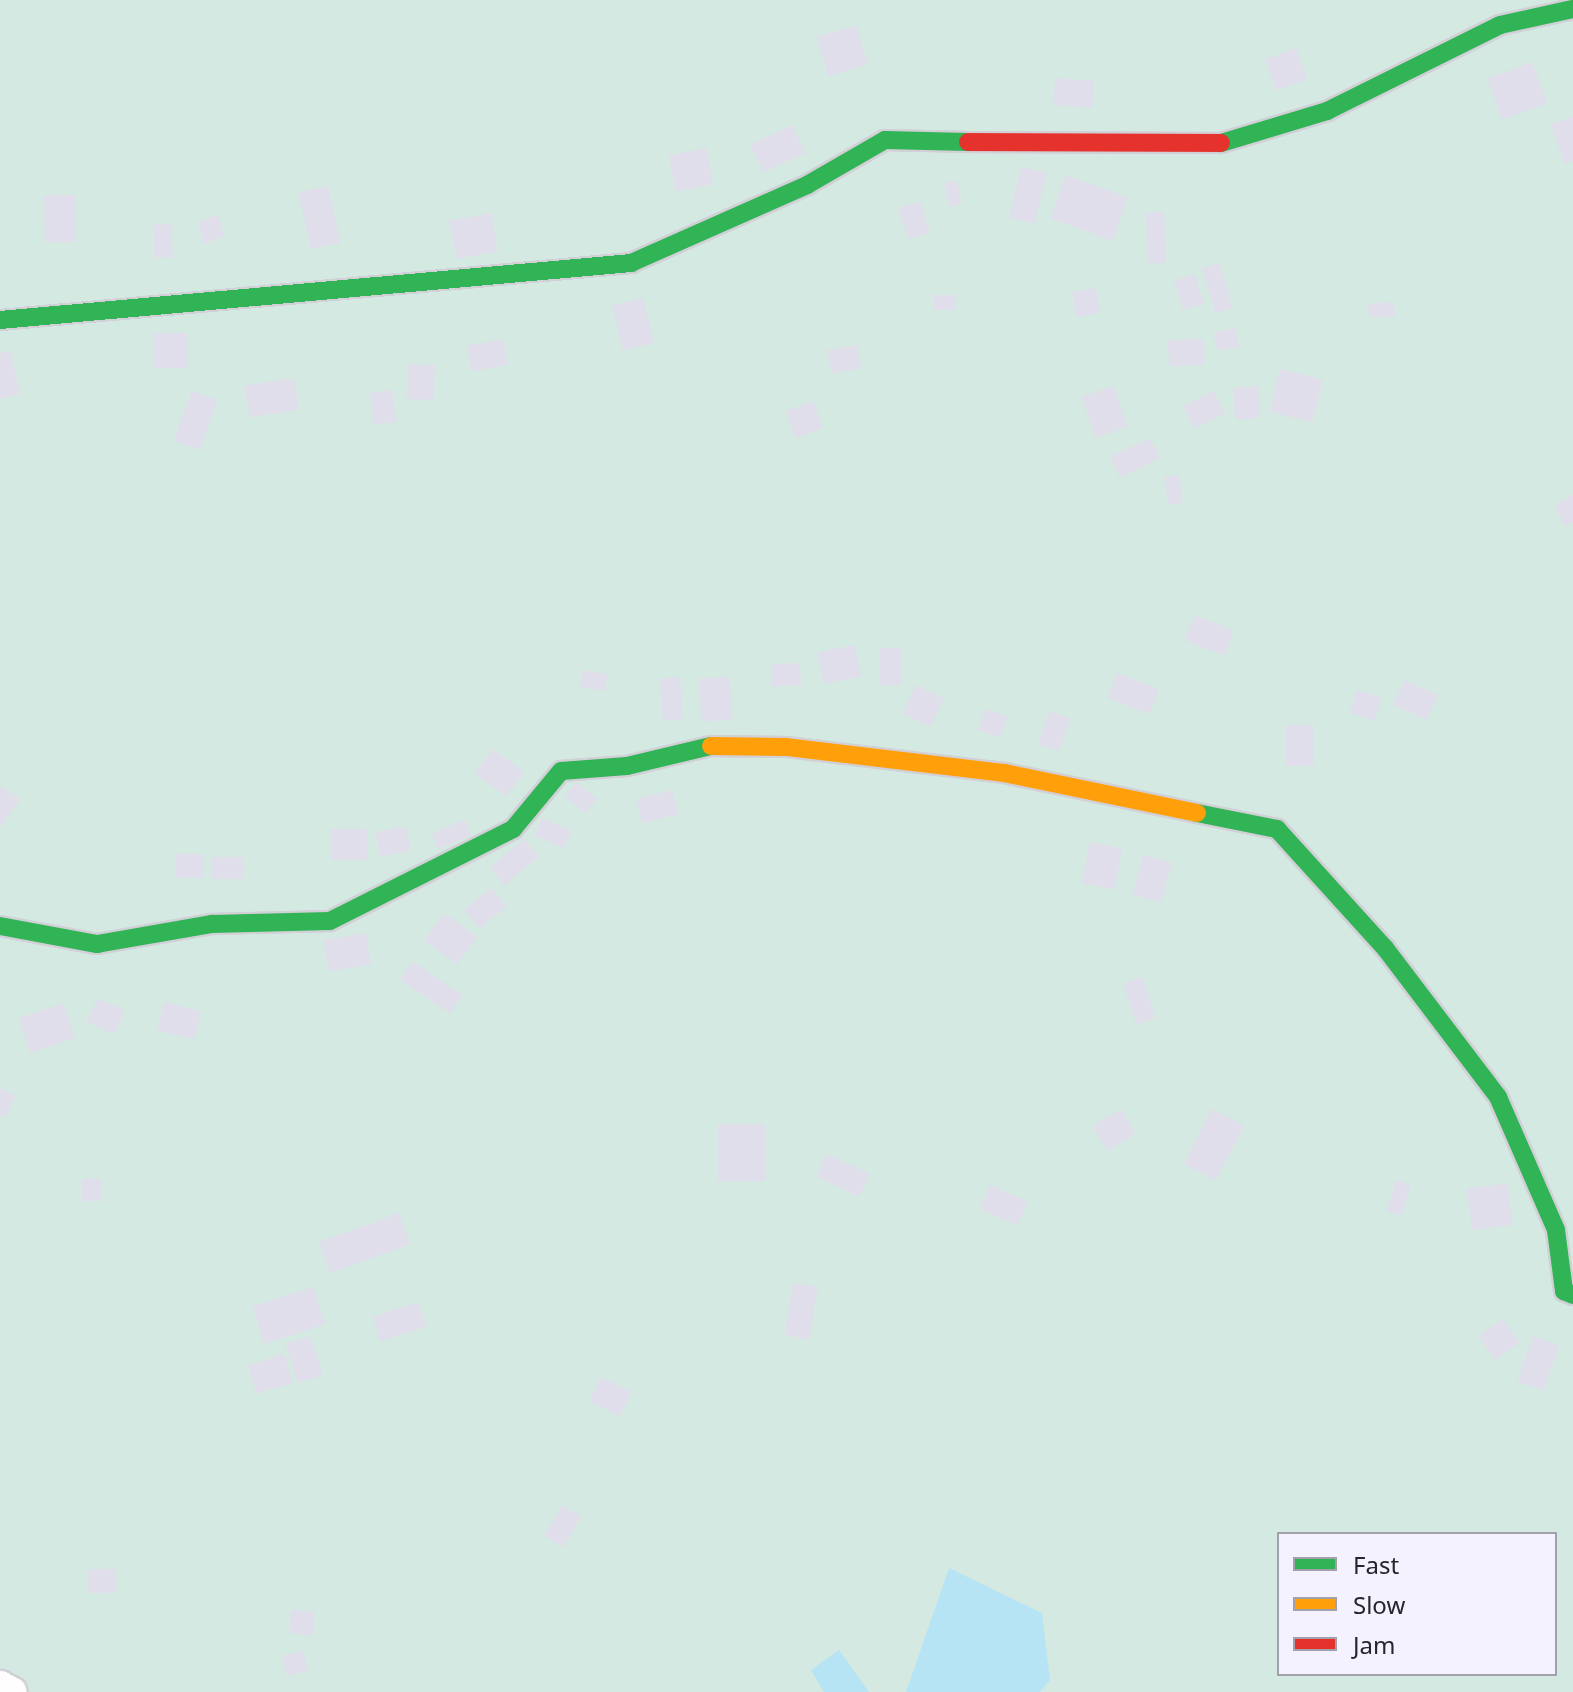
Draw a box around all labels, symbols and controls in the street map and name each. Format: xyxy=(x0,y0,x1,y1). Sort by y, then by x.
legend xyxy=(1277,1532,1557,1676)
text: Fast xyxy=(1353,1548,1399,1581)
text: Slow xyxy=(1353,1588,1405,1621)
text: Jam xyxy=(1353,1628,1395,1661)

